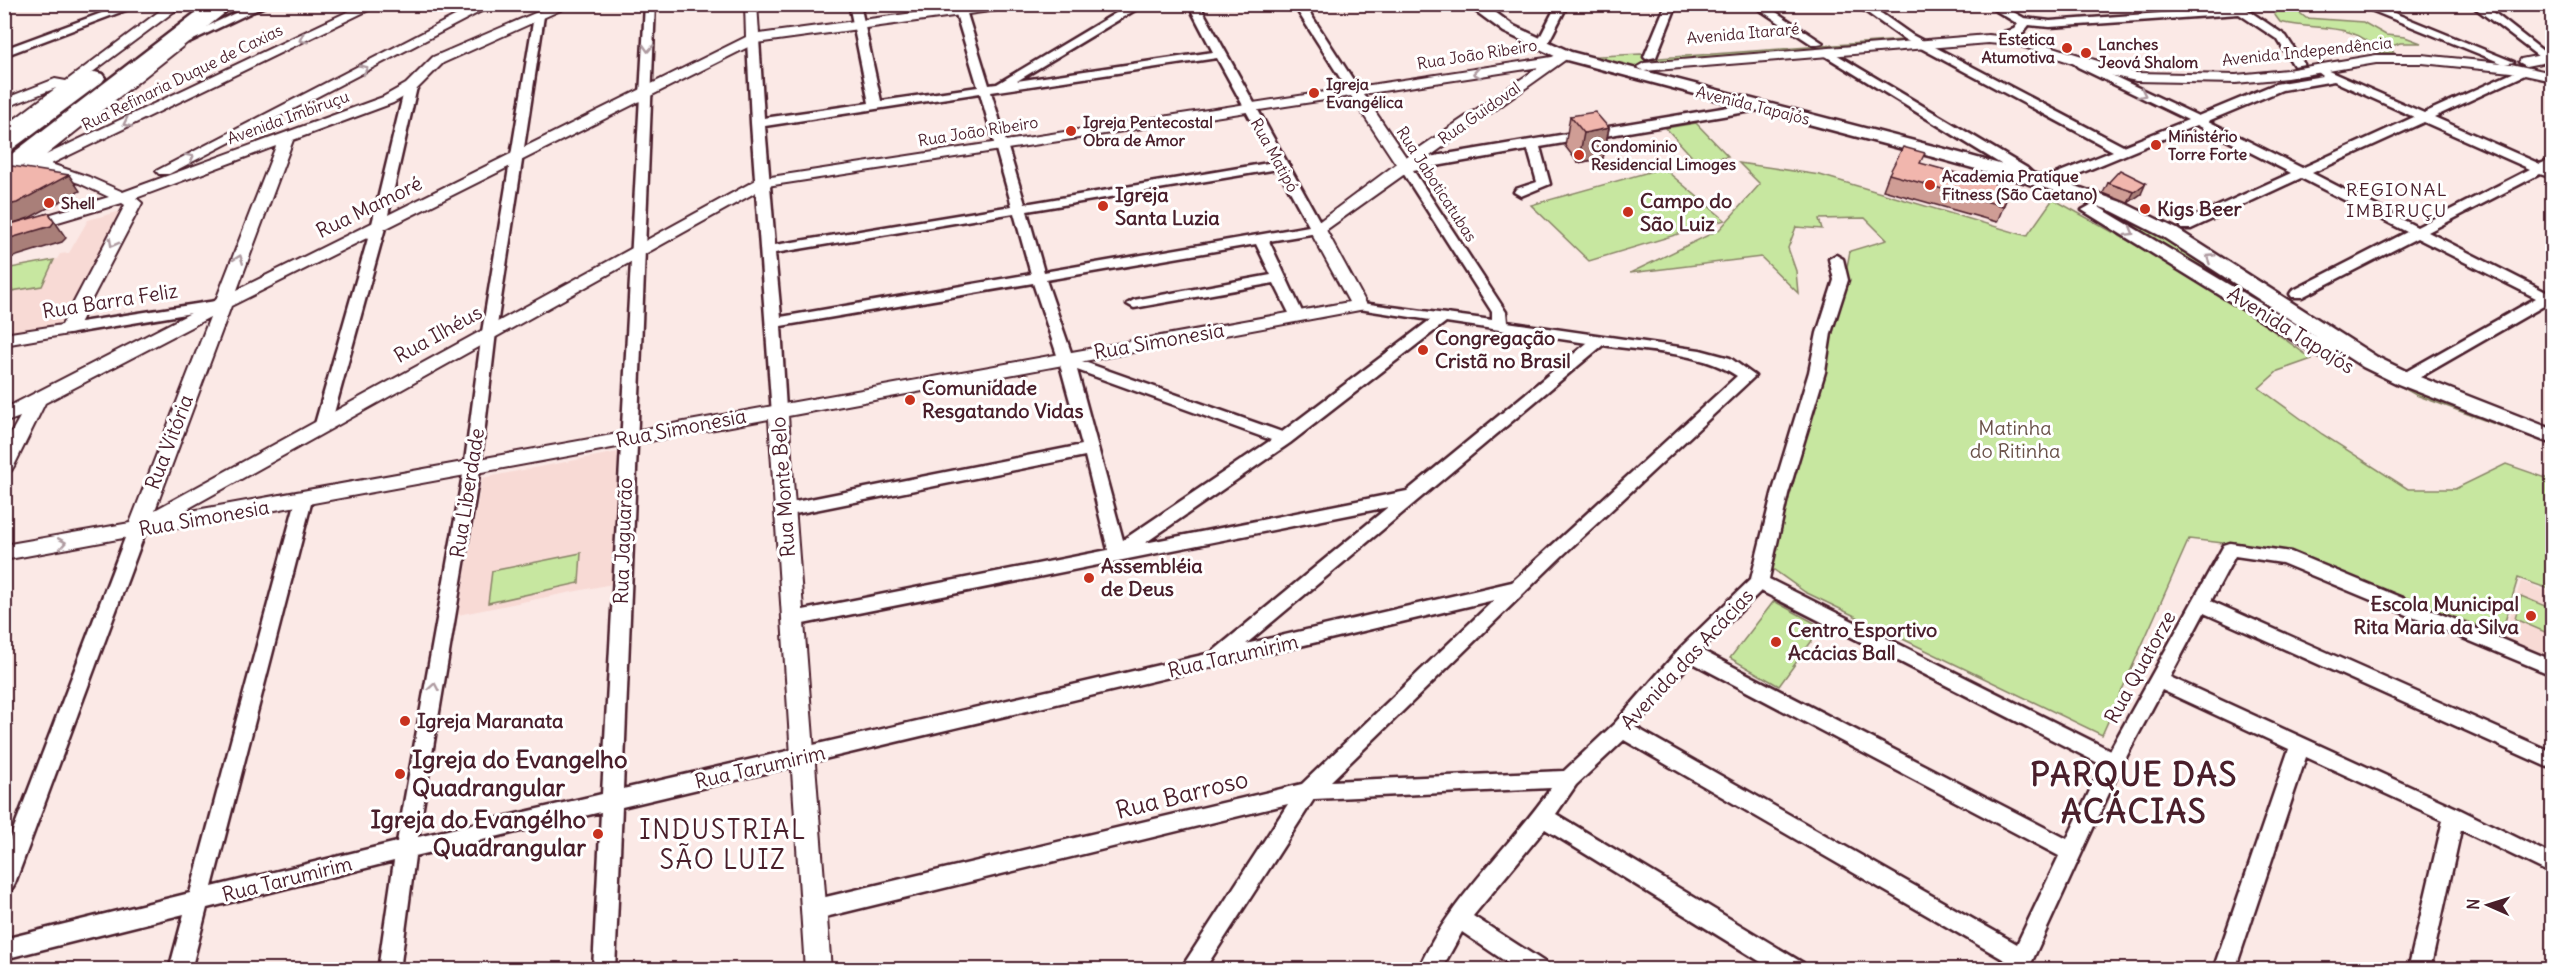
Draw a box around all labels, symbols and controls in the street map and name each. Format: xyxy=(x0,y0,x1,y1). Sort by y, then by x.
street label: Avenida Itararé xyxy=(1686,18,1800,48)
street label: Rua Refinaria Duque de Caxias xyxy=(78,19,286,135)
place label: Estetica Atumotiva xyxy=(1981,29,2055,67)
one-way arrow xyxy=(298,32,309,43)
street label: Avenida Independência xyxy=(2221,32,2393,70)
place label: Lanches Jeová Shalom xyxy=(2098,34,2198,72)
street label: Rua João Ribeiro xyxy=(1415,35,1539,73)
marker: Estetica Atumotiva xyxy=(2060,41,2074,55)
one-way arrow xyxy=(642,44,655,53)
marker: Lanches Jeová Shalom xyxy=(2079,46,2093,60)
one-way arrow xyxy=(357,65,368,76)
one-way arrow xyxy=(1472,66,1481,78)
place label: Igreja Evangélica xyxy=(1326,74,1403,113)
street label: Rua Guidoval xyxy=(1434,77,1524,149)
street label: Avenida Tapajós xyxy=(1694,81,1812,129)
street label: Avenida Imbiruçu xyxy=(224,86,352,148)
marker: Igreja Evangélica xyxy=(1307,86,1321,100)
one-way arrow xyxy=(2136,87,2147,99)
street label: Rua João Ribeiro xyxy=(916,112,1040,150)
place label: Igreja Pentecostal Obra de Amor xyxy=(1083,112,1213,150)
street label: Rua Matipó xyxy=(1247,115,1303,195)
one-way arrow xyxy=(123,116,134,128)
street label: Rua Jaboticatubas xyxy=(1392,123,1482,245)
marker: Igreja Pentecostal Obra de Amor xyxy=(1064,124,1078,138)
place label: Ministério Torre Forte xyxy=(2168,126,2247,164)
place label: Condominio Residencial Limoges xyxy=(1591,136,1736,175)
marker: Ministério Torre Forte xyxy=(2149,138,2163,152)
marker: Condominio Residencial Limoges xyxy=(1572,148,1586,162)
one-way arrow xyxy=(184,153,195,165)
place label: Academia Pratique Fitness (São Caetano) xyxy=(1942,166,2097,205)
street label: Rua Mamoré xyxy=(312,170,426,243)
marker: Academia Pratique Fitness (São Caetano) xyxy=(1923,178,1937,192)
district label: REGIONAL IMBIRUÇU xyxy=(2346,178,2448,222)
place label: Igreja Santa Luzia xyxy=(1115,182,1220,230)
place label: Campo do São Luiz xyxy=(1640,188,1732,236)
place label: Shell xyxy=(61,193,95,213)
marker: Shell xyxy=(42,196,56,210)
place label: Kigs Beer xyxy=(2157,196,2243,221)
marker: Igreja Santa Luzia xyxy=(1096,199,1110,213)
marker: Kigs Beer xyxy=(2138,202,2152,216)
marker: Campo do São Luiz xyxy=(1621,205,1635,219)
one-way arrow xyxy=(2124,224,2134,236)
one-way arrow xyxy=(109,237,121,248)
one-way arrow xyxy=(232,254,244,265)
one-way arrow xyxy=(2205,254,2216,265)
street label: Rua Barra Feliz xyxy=(40,277,179,324)
street label: Avenida Tapajós xyxy=(2223,280,2360,379)
street label: Rua Ilhéus xyxy=(389,299,486,368)
street label: Rua Simonesia xyxy=(1092,317,1226,364)
place label: Congregação Cristã no Brasil xyxy=(1435,325,1571,373)
marker: Congregação Cristã no Brasil xyxy=(1416,343,1430,357)
place label: Comunidade Resgatando Vidas xyxy=(922,375,1084,423)
street label: Rua Vitória xyxy=(139,391,198,493)
marker: Comunidade Resgatando Vidas xyxy=(903,393,917,407)
street label: Rua Simonesia xyxy=(614,403,748,452)
park label: Matinha do Ritinha xyxy=(1970,415,2060,463)
street label: Rua Monte Belo xyxy=(765,416,800,558)
street label: Rua Liberdade xyxy=(444,426,489,560)
street label: Rua Jaguarão xyxy=(608,477,637,605)
street label: Rua Simonesia xyxy=(137,494,271,541)
one-way arrow xyxy=(57,537,67,550)
place label: Assembléia de Deus xyxy=(1101,553,1203,601)
marker: Assembléia de Deus xyxy=(1082,571,1096,585)
street label: Avenida das Acácias xyxy=(1615,583,1758,734)
place label: Escola Municipal Rita Maria da Silva xyxy=(2354,591,2520,639)
street label: Rua Quatorze xyxy=(2098,606,2181,727)
marker: Escola Municipal Rita Maria da Silva xyxy=(2524,609,2538,623)
place label: Centro Esportivo Acácias Ball xyxy=(1788,617,1937,665)
street label: Rua Tarumirim xyxy=(1165,628,1300,683)
marker: Centro Esportivo Acácias Ball xyxy=(1769,635,1783,649)
one-way arrow xyxy=(427,683,440,693)
place label: Igreja Maranata xyxy=(417,708,564,733)
marker: Igreja Maranata xyxy=(398,714,412,728)
street label: Rua Tarumirim xyxy=(692,739,827,794)
place label: Igreja do Evangelho Quadrangular xyxy=(412,744,627,802)
district label: PARQUE DAS ACÁCIAS xyxy=(2030,754,2238,832)
street label: Rua Barroso xyxy=(1113,763,1251,825)
marker: Igreja do Evangelho Quadrangular xyxy=(393,767,407,781)
place label: Igreja do Evangélho Quadrangular xyxy=(371,804,586,862)
district label: INDUSTRIAL SÃO LUIZ xyxy=(639,813,807,876)
marker: Igreja do Evangélho Quadrangular xyxy=(591,827,605,841)
street label: Rua Tarumirim xyxy=(219,850,354,907)
north arrow xyxy=(2458,875,2518,935)
text: N xyxy=(2463,898,2483,910)

